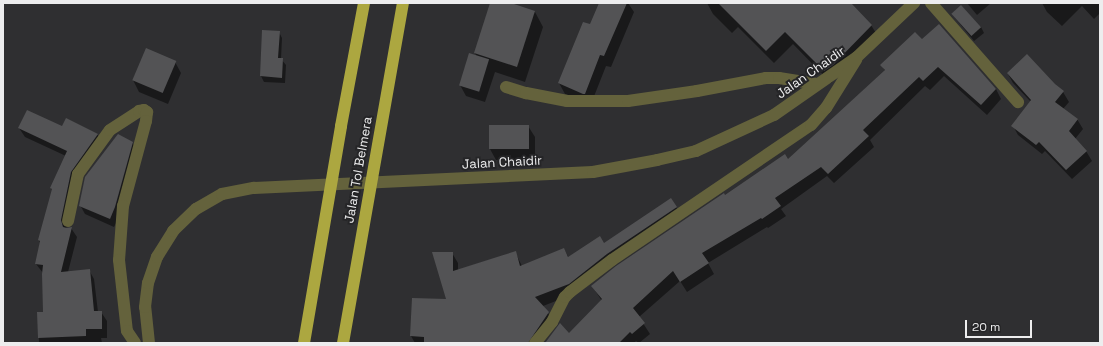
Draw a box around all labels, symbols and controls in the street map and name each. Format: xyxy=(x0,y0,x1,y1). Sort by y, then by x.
street label: Jalan Chaidir xyxy=(774,44,848,102)
street label: Jalan Tol Belmera xyxy=(342,115,376,225)
street label: Jalan Chaidir xyxy=(462,153,542,173)
scale bar xyxy=(967,312,1034,338)
text: 20 m xyxy=(972,319,1000,335)

